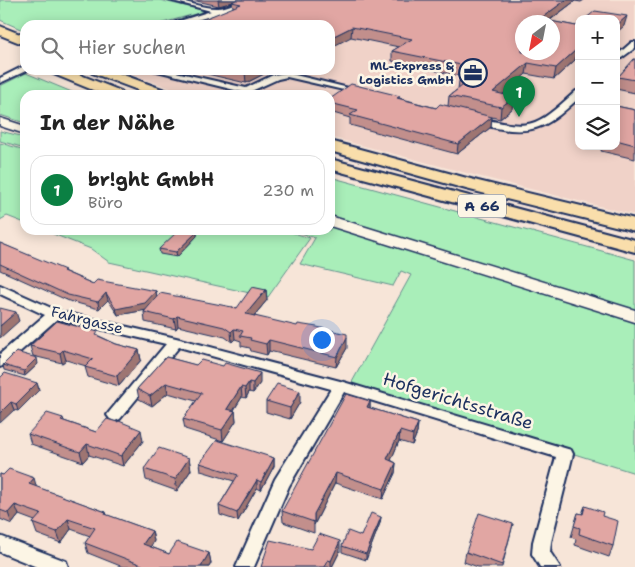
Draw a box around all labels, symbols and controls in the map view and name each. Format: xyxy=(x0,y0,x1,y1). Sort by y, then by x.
north arrow xyxy=(515,15,560,60)
map controls xyxy=(575,15,620,150)
button: + xyxy=(575,15,620,60)
search box xyxy=(20,20,335,75)
icon: search xyxy=(38,34,66,62)
text: Hier suchen xyxy=(78,35,186,60)
place label: ML-Express & Logistics GmbH xyxy=(359,58,455,88)
office icon: ML-Express & Logistics GmbH xyxy=(458,58,488,88)
button: − xyxy=(575,60,620,105)
pin: 1 xyxy=(503,76,535,117)
button: layers xyxy=(575,105,620,150)
text: In der Nähe xyxy=(40,109,175,137)
text: br!ght GmbH xyxy=(88,167,214,192)
text: 1 xyxy=(53,180,61,201)
text: 230 m xyxy=(262,180,314,201)
text: Büro xyxy=(88,192,123,213)
road number: A 66 xyxy=(458,195,506,218)
street label: Fahrgasse xyxy=(49,301,125,339)
your location xyxy=(309,327,335,353)
street label: Hofgerichtsstraße xyxy=(380,367,536,435)

